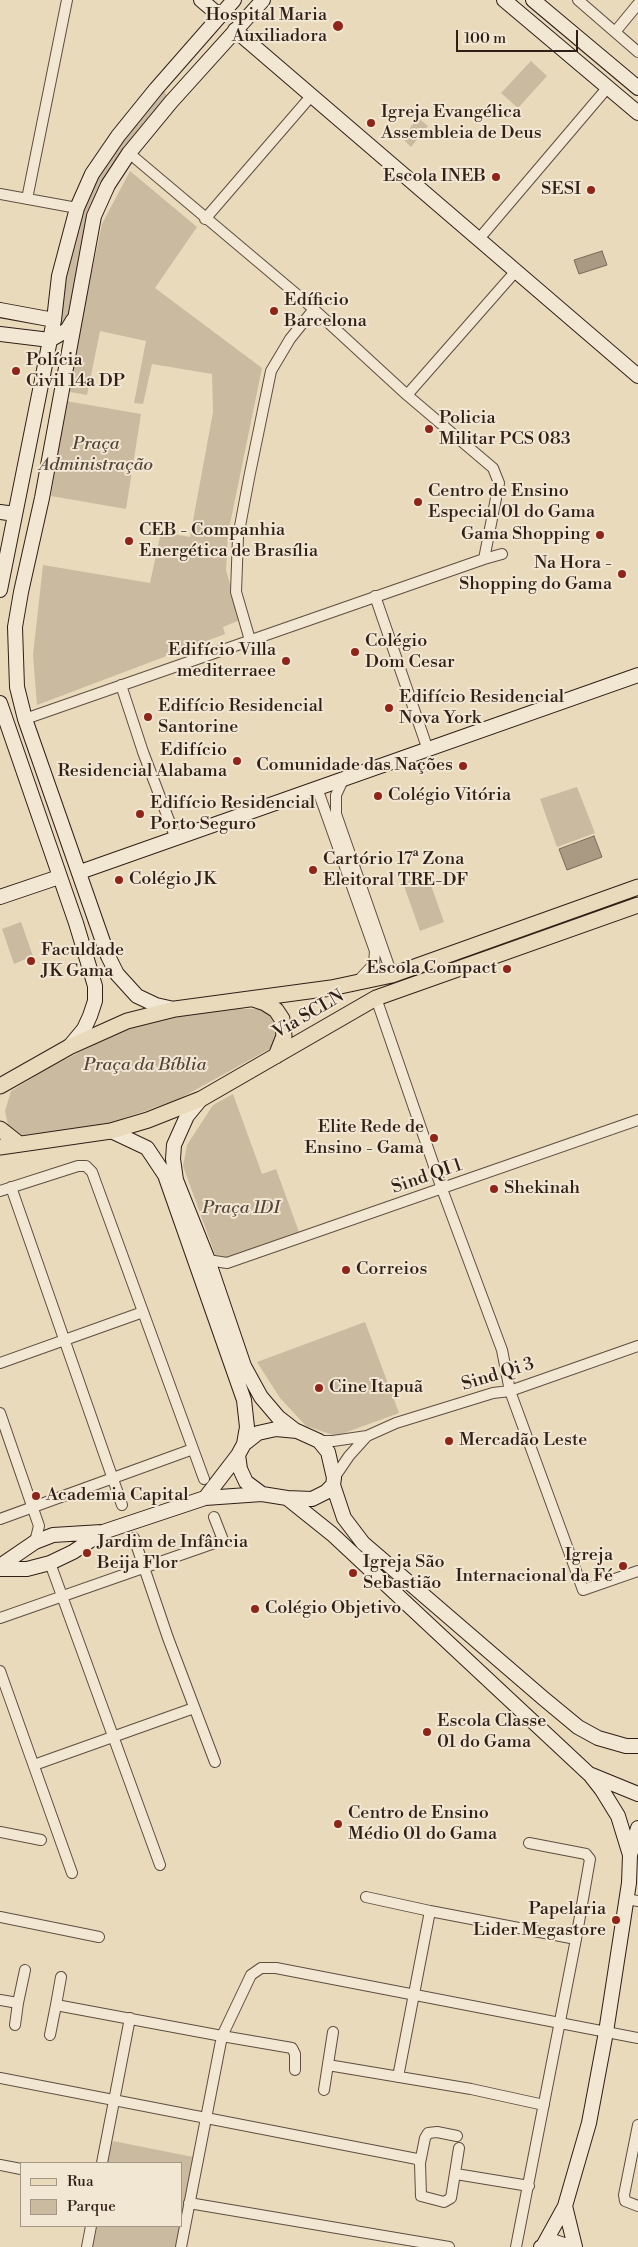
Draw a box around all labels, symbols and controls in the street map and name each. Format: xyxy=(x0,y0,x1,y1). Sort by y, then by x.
place label: Hospital Maria Auxiliadora xyxy=(205,5,327,48)
marker: Hospital Maria Auxiliadora xyxy=(331,19,345,33)
scale bar xyxy=(458,20,580,52)
text: 100 m xyxy=(464,29,506,48)
place label: Igreja Evangélica Assembleia de Deus xyxy=(381,102,542,144)
marker: Igreja Evangélica Assembleia de Deus xyxy=(365,117,377,129)
place label: Escola INEB xyxy=(383,166,486,188)
marker: Escola INEB xyxy=(490,171,502,183)
place label: SESI xyxy=(541,179,581,201)
marker: SESI xyxy=(585,184,597,196)
place label: Edíficio Barcelona xyxy=(284,290,367,332)
marker: Edíficio Barcelona xyxy=(268,305,280,317)
place label: Polícia Civil 14a DP xyxy=(26,350,125,392)
marker: Polícia Civil 14a DP xyxy=(10,365,22,377)
place label: Policia Militar PCS 083 xyxy=(439,408,571,450)
marker: Policia Militar PCS 083 xyxy=(423,423,435,435)
park label: Praça Administração xyxy=(39,434,153,476)
place label: Centro de Ensino Especial 01 do Gama xyxy=(428,481,595,524)
marker: Centro de Ensino Especial 01 do Gama xyxy=(412,496,424,508)
place label: CEB - Companhia Energética de Brasília xyxy=(139,520,318,562)
place label: Gama Shopping xyxy=(461,524,590,546)
marker: Gama Shopping xyxy=(594,529,606,541)
marker: CEB - Companhia Energética de Brasília xyxy=(123,535,135,547)
place label: Na Hora - Shopping do Gama xyxy=(459,553,612,596)
marker: Na Hora - Shopping do Gama xyxy=(616,568,628,580)
place label: Colégio Dom Cesar xyxy=(365,631,455,674)
place label: Edifício Villa mediterraee xyxy=(168,640,276,682)
marker: Colégio Dom Cesar xyxy=(349,646,361,658)
marker: Edifício Villa mediterraee xyxy=(280,655,292,667)
place label: Edifício Residencial Nova York xyxy=(399,687,564,730)
place label: Edifício Residencial Santorine xyxy=(158,696,323,739)
marker: Edifício Residencial Nova York xyxy=(383,702,395,714)
marker: Edifício Residencial Santorine xyxy=(142,711,154,723)
place label: Edifício Residencial Alabama xyxy=(58,740,227,782)
marker: Edifício Residencial Alabama xyxy=(231,755,243,767)
place label: Comunidade das Nações xyxy=(256,755,453,777)
marker: Comunidade das Nações xyxy=(457,760,469,772)
place label: Colégio Vitória xyxy=(388,785,511,807)
marker: Colégio Vitória xyxy=(372,790,384,802)
place label: Edifício Residencial Porto Seguro xyxy=(150,793,315,836)
marker: Edifício Residencial Porto Seguro xyxy=(134,808,146,820)
place label: Cartório 17ª Zona Eleitoral TRE-DF xyxy=(323,849,468,892)
marker: Cartório 17ª Zona Eleitoral TRE-DF xyxy=(307,864,319,876)
place label: Colégio JK xyxy=(129,869,216,891)
marker: Colégio JK xyxy=(113,874,125,886)
place label: Faculdade JK Gama xyxy=(41,940,124,982)
marker: Faculdade JK Gama xyxy=(25,955,37,967)
place label: Escola Compact xyxy=(366,958,497,980)
marker: Escola Compact xyxy=(501,963,513,975)
street label: Via SCLN xyxy=(270,986,348,1044)
park label: Praça da Bíblia xyxy=(83,1055,207,1077)
place label: Elite Rede de Ensino - Gama xyxy=(304,1117,424,1160)
marker: Elite Rede de Ensino - Gama xyxy=(428,1132,440,1144)
street label: Sind QI 1 xyxy=(389,1155,465,1199)
place label: Shekinah xyxy=(504,1178,580,1200)
marker: Shekinah xyxy=(488,1183,500,1195)
park label: Praça 1DI xyxy=(202,1198,280,1220)
place label: Correios xyxy=(356,1259,427,1281)
marker: Correios xyxy=(340,1264,352,1276)
street label: Sind Qi 3 xyxy=(459,1354,537,1396)
place label: Cine Itapuã xyxy=(329,1377,423,1399)
marker: Cine Itapuã xyxy=(313,1382,325,1394)
place label: Mercadão Leste xyxy=(459,1430,587,1452)
marker: Mercadão Leste xyxy=(443,1435,455,1447)
place label: Academia Capital xyxy=(46,1485,189,1507)
marker: Academia Capital xyxy=(30,1490,42,1502)
place label: Jardim de Infância Beija Flor xyxy=(97,1532,248,1575)
place label: Igreja Internacional da Fé xyxy=(455,1545,613,1588)
marker: Jardim de Infância Beija Flor xyxy=(81,1547,93,1559)
place label: Igreja São Sebastião xyxy=(363,1552,445,1595)
marker: Igreja Internacional da Fé xyxy=(617,1560,629,1572)
marker: Igreja São Sebastião xyxy=(347,1567,359,1579)
place label: Colégio Objetivo xyxy=(265,1598,401,1620)
marker: Colégio Objetivo xyxy=(249,1603,261,1615)
place label: Escola Classe 01 do Gama xyxy=(437,1711,546,1754)
marker: Escola Classe 01 do Gama xyxy=(421,1726,433,1738)
place label: Centro de Ensino Médio 01 do Gama xyxy=(348,1803,497,1846)
marker: Centro de Ensino Médio 01 do Gama xyxy=(332,1818,344,1830)
place label: Papelaria Lider Megastore xyxy=(473,1899,606,1942)
marker: Papelaria Lider Megastore xyxy=(610,1914,622,1926)
legend xyxy=(20,2162,182,2227)
text: Rua xyxy=(67,2172,94,2191)
text: Parque xyxy=(67,2197,116,2216)

